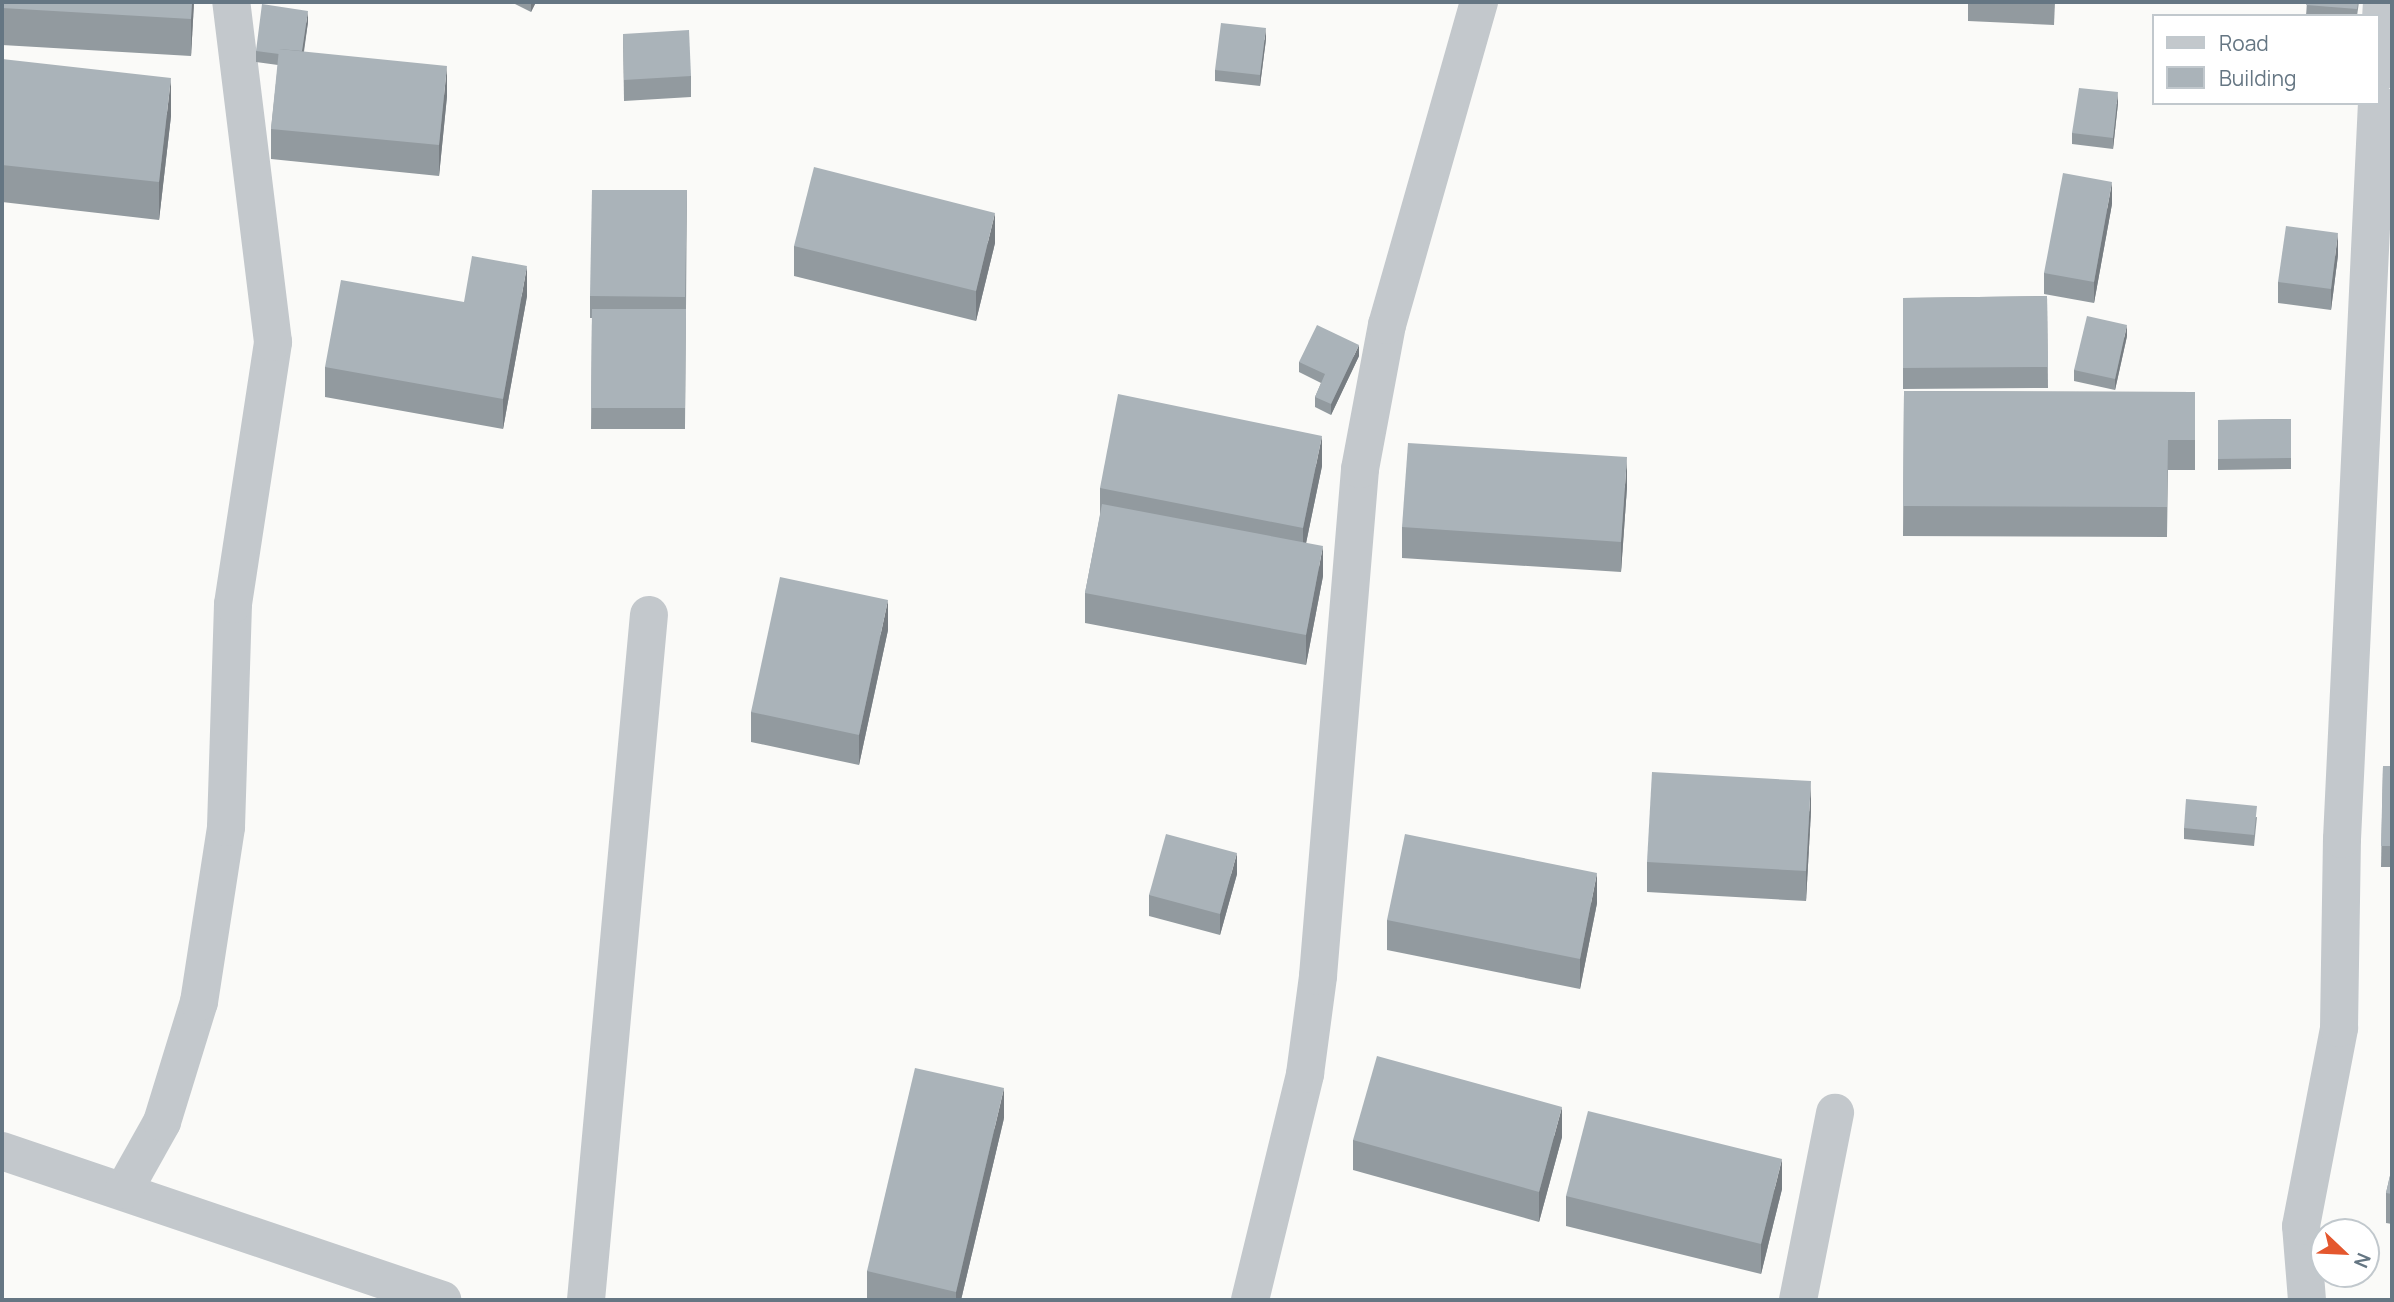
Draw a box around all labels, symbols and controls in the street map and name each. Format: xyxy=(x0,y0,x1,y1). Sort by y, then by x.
legend xyxy=(2152,14,2380,105)
text: Road xyxy=(2219,29,2269,57)
text: Building xyxy=(2219,64,2296,92)
north arrow xyxy=(2310,1218,2380,1288)
text: N xyxy=(2348,1249,2377,1272)

